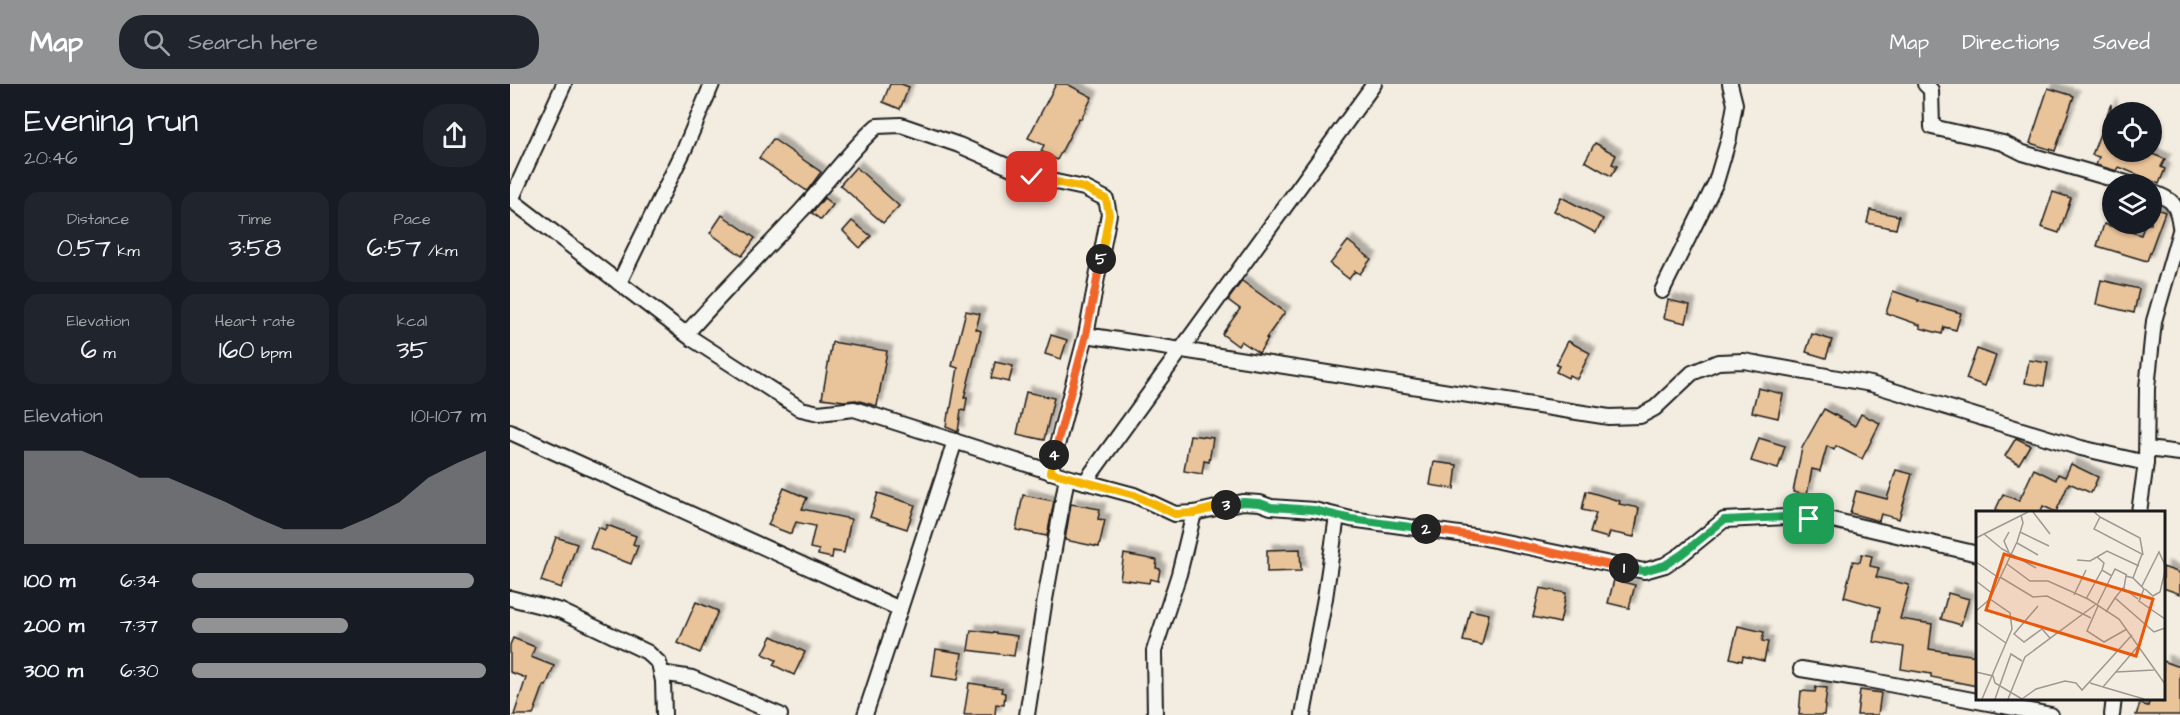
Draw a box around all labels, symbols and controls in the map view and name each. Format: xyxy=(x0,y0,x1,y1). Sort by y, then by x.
search box xyxy=(119,15,539,69)
text: Map xyxy=(30,23,83,62)
icon: search xyxy=(140,26,173,59)
text: Search here xyxy=(188,27,318,58)
text: Map xyxy=(1889,28,1929,57)
text: Directions xyxy=(1962,28,2060,57)
text: Saved xyxy=(2093,28,2150,57)
text: Evening run xyxy=(24,98,198,144)
map controls xyxy=(2102,102,2162,234)
button: locate xyxy=(2102,102,2162,162)
button: share xyxy=(423,104,486,167)
text: 20:46 xyxy=(24,144,78,172)
pin xyxy=(1006,151,1057,202)
icon: check xyxy=(1015,160,1048,193)
button: layers xyxy=(2102,174,2162,234)
text: Distance xyxy=(67,208,129,230)
text: Time xyxy=(238,208,272,230)
text: Pace xyxy=(393,208,431,230)
text: 0.57 xyxy=(56,230,111,266)
text: 3:58 xyxy=(229,230,281,266)
text: 6:57 xyxy=(366,230,422,266)
text: km xyxy=(111,240,140,262)
text: /km xyxy=(422,240,458,262)
pin: 5 xyxy=(1086,244,1116,274)
text: 5 xyxy=(1095,248,1107,270)
text: Elevation xyxy=(67,310,129,332)
text: Heart rate xyxy=(215,310,295,332)
text: kcal xyxy=(397,310,427,332)
text: 6 xyxy=(80,332,97,368)
text: 160 xyxy=(219,332,255,368)
text: 35 xyxy=(396,332,428,368)
text: m xyxy=(97,342,116,364)
text: bpm xyxy=(255,342,291,364)
text: Elevation xyxy=(24,402,103,430)
text: 101–107 m xyxy=(411,402,486,430)
pin: 4 xyxy=(1039,440,1069,470)
text: 4 xyxy=(1049,444,1059,466)
pin: 3 xyxy=(1211,490,1241,520)
pin xyxy=(1783,493,1834,544)
text: 3 xyxy=(1222,494,1230,516)
icon: arrive xyxy=(1792,502,1825,535)
inset map xyxy=(1976,511,2165,700)
pin: 2 xyxy=(1411,514,1441,544)
text: 2 xyxy=(1421,518,1431,540)
pin: 1 xyxy=(1609,553,1639,583)
text: 1 xyxy=(1623,557,1625,579)
text: 100 m xyxy=(24,567,75,595)
text: 6:34 xyxy=(120,567,160,595)
text: 200 m xyxy=(24,612,84,640)
text: 7:37 xyxy=(120,612,158,640)
text: 300 m xyxy=(24,657,83,685)
text: 6:30 xyxy=(120,657,159,685)

